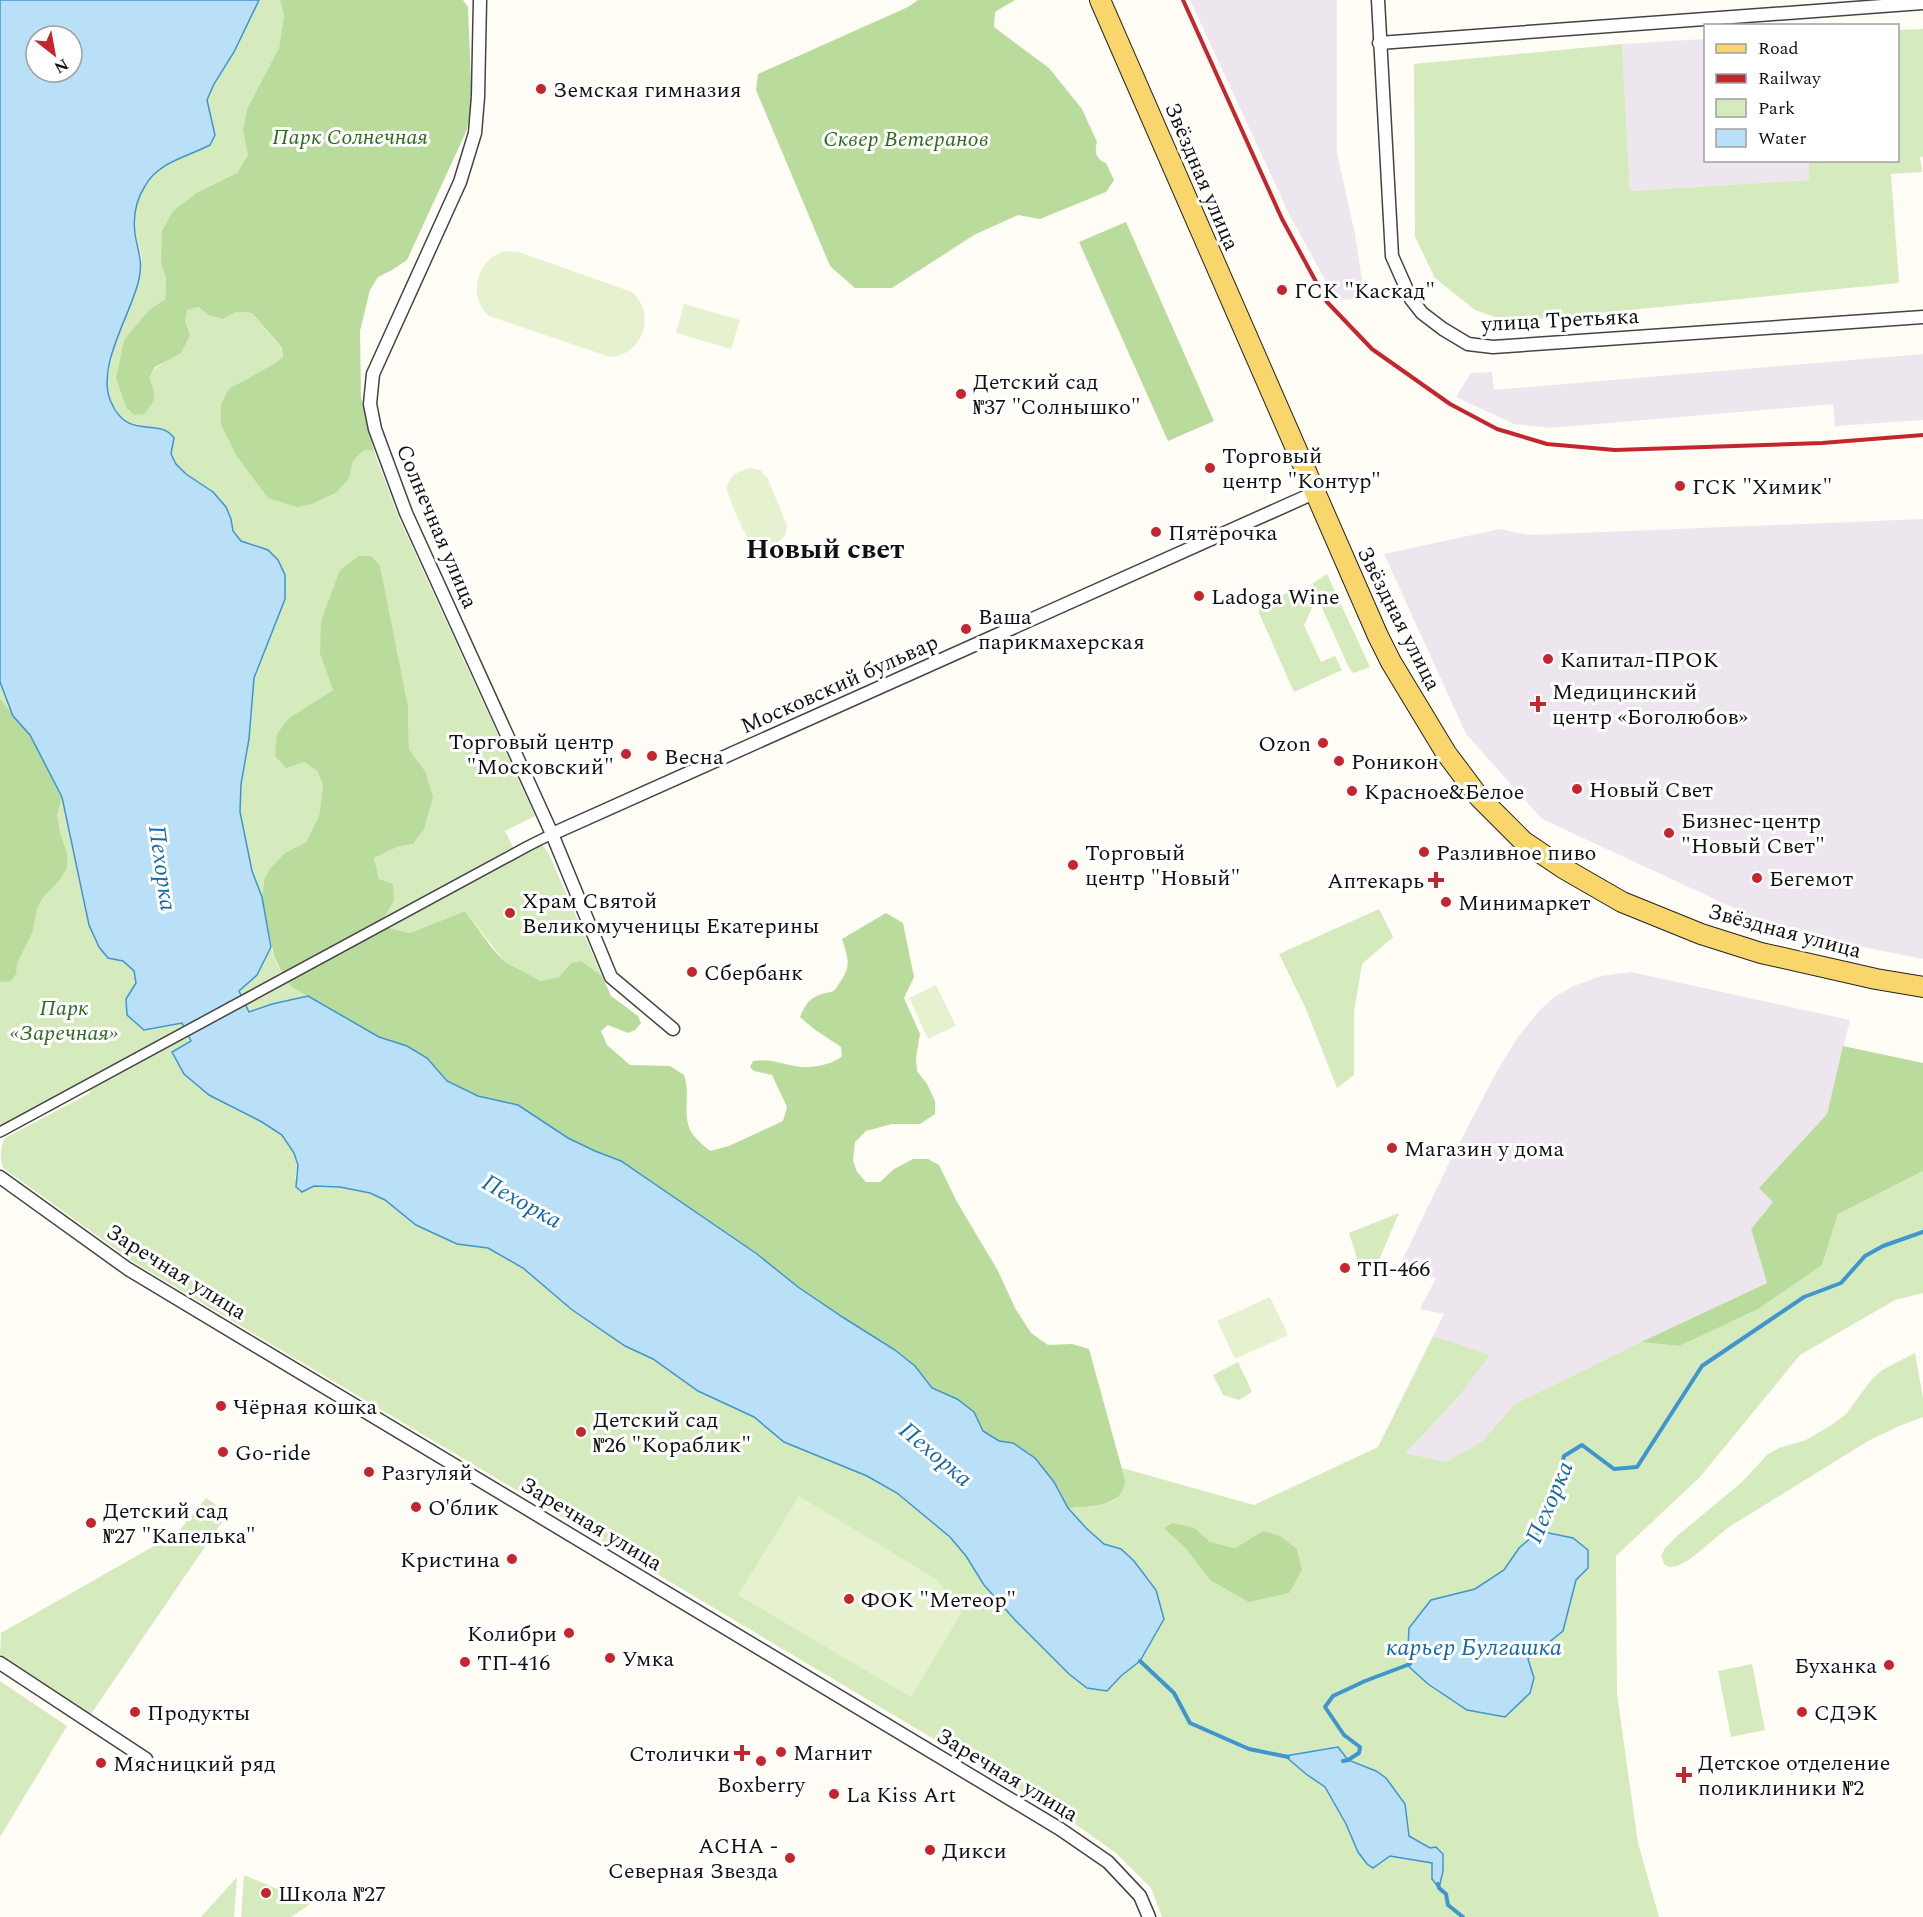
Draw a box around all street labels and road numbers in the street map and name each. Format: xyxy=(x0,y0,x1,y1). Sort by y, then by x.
street label: Звёздная улица xyxy=(1156,97,1248,256)
street label: улица Третьяка xyxy=(1479,300,1640,341)
street label: Солнечная улица xyxy=(387,439,486,614)
street label: Звёздная улица xyxy=(1348,541,1449,697)
street label: Московский бульвар xyxy=(735,626,944,743)
street label: Звёздная улица xyxy=(1704,895,1865,968)
street label: Заречная улица xyxy=(99,1216,253,1329)
street label: Заречная улица xyxy=(514,1469,669,1580)
street label: Заречная улица xyxy=(930,1720,1085,1831)

